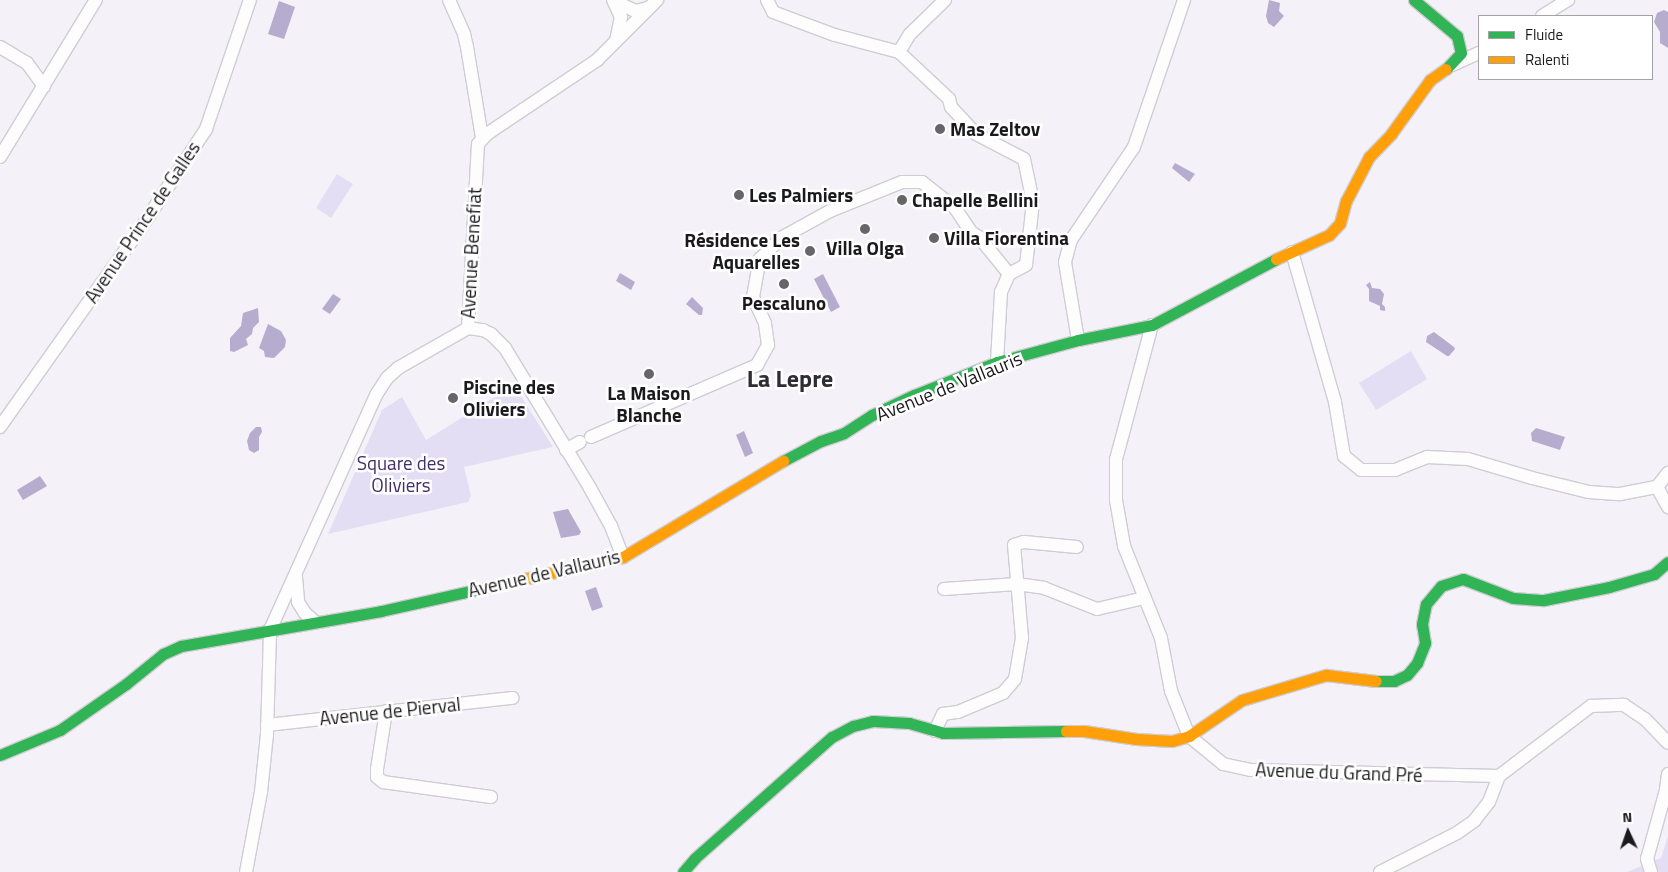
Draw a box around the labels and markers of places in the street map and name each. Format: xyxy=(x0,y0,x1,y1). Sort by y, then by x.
place label: Mas Zeltov xyxy=(950,118,1040,140)
marker: Mas Zeltov xyxy=(934,123,946,135)
place label: Les Palmiers xyxy=(749,184,853,206)
marker: Les Palmiers xyxy=(733,189,745,201)
place label: Chapelle Bellini xyxy=(912,189,1039,211)
marker: Chapelle Bellini xyxy=(896,194,908,206)
marker: Villa Olga xyxy=(859,223,871,235)
place label: Villa Fiorentina xyxy=(944,227,1069,249)
place label: Résidence Les Aquarelles xyxy=(684,229,800,273)
marker: Villa Fiorentina xyxy=(928,232,940,244)
place label: Villa Olga xyxy=(826,237,904,259)
marker: Résidence Les Aquarelles xyxy=(804,245,816,257)
marker: Pescaluno xyxy=(778,278,790,290)
place label: Pescaluno xyxy=(742,292,826,314)
marker: La Maison Blanche xyxy=(643,368,655,380)
place label: Piscine des Oliviers xyxy=(463,376,555,420)
place label: La Maison Blanche xyxy=(607,382,691,426)
marker: Piscine des Oliviers xyxy=(447,392,459,404)

